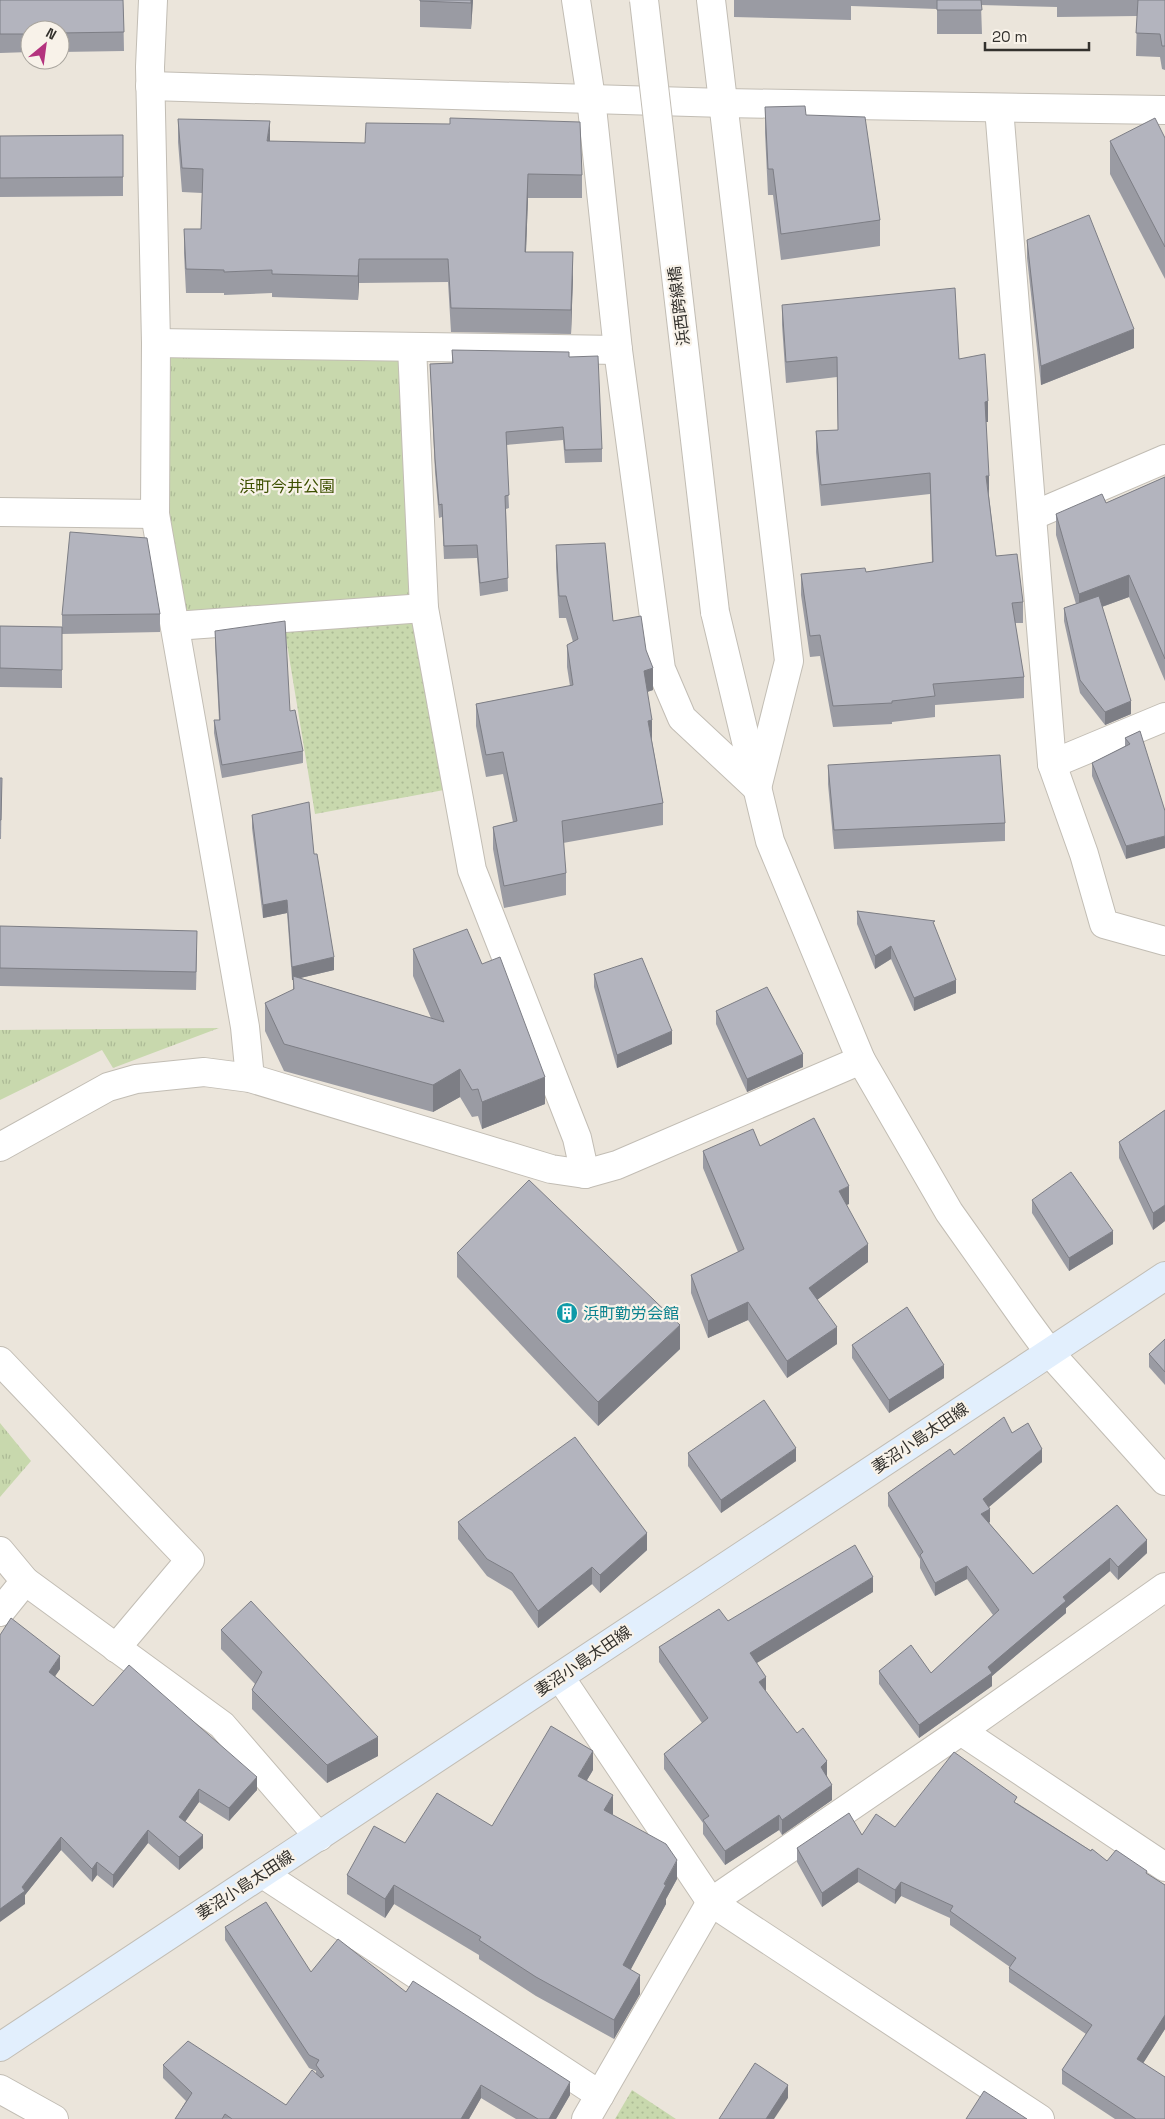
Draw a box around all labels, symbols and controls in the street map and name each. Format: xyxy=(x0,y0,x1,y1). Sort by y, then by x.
north arrow xyxy=(20,20,70,70)
scale bar xyxy=(985,20,1089,52)
text: N xyxy=(43,23,60,44)
text: 20 m xyxy=(992,27,1027,46)
street label: 浜西跨線橋 xyxy=(664,265,694,347)
park label: 浜町今井公園 xyxy=(239,476,335,497)
building icon: 浜町勤労会館 xyxy=(555,1301,579,1325)
place label: 浜町勤労会館 xyxy=(583,1303,679,1324)
street label: 妻沼小島太田線 xyxy=(868,1398,972,1478)
street label: 妻沼小島太田線 xyxy=(531,1621,635,1701)
street label: 妻沼小島太田線 xyxy=(192,1846,298,1924)

